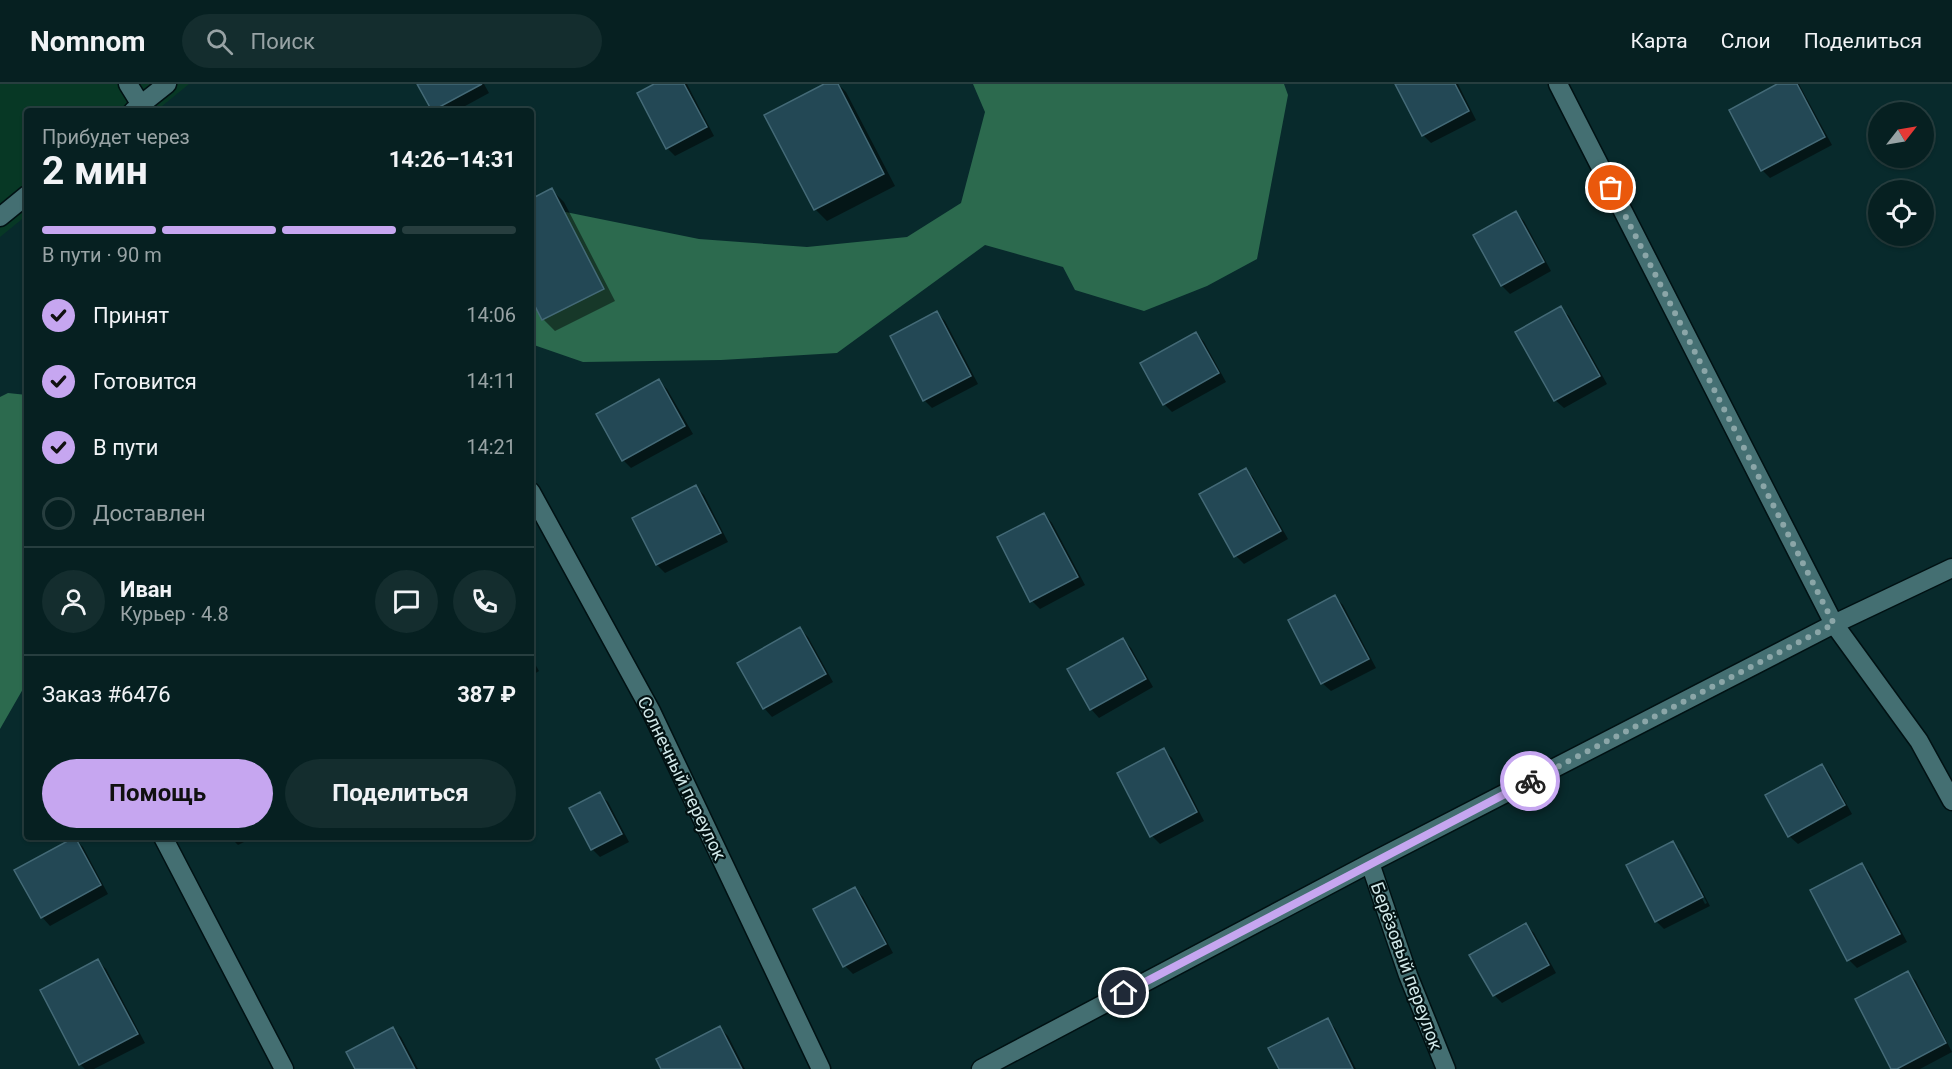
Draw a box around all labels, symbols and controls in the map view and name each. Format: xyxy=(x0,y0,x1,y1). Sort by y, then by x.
search box xyxy=(182,14,602,68)
text: Nomnom xyxy=(30,25,146,58)
icon: search xyxy=(203,25,236,58)
text: Поиск xyxy=(251,29,315,54)
text: Карта xyxy=(1631,29,1688,53)
text: Слои xyxy=(1721,29,1771,53)
text: Поделиться xyxy=(1804,29,1922,53)
north arrow xyxy=(1868,102,1934,168)
map controls xyxy=(1868,102,1934,246)
text: Прибудет через xyxy=(42,125,190,149)
text: 14:26–14:31 xyxy=(389,147,516,172)
text: 2 мин xyxy=(42,148,148,194)
pin xyxy=(1585,162,1636,213)
icon: bag xyxy=(1594,171,1627,204)
button: locate xyxy=(1868,180,1934,246)
text: В пути · 90 m xyxy=(42,243,162,267)
icon: check xyxy=(42,299,75,332)
text: Принят xyxy=(93,303,169,328)
text: 14:06 xyxy=(466,303,516,327)
icon: check xyxy=(42,365,75,398)
text: Готовится xyxy=(93,369,197,394)
text: 14:11 xyxy=(466,369,516,393)
icon: check xyxy=(42,431,75,464)
text: В пути xyxy=(93,435,159,460)
text: 14:21 xyxy=(466,435,516,459)
text: Доставлен xyxy=(93,501,206,526)
button: person xyxy=(42,570,105,633)
button: chat xyxy=(375,570,438,633)
button: phone xyxy=(453,570,516,633)
text: Иван xyxy=(120,577,172,602)
text: Курьер · 4.8 xyxy=(120,602,229,626)
text: Заказ #6476 xyxy=(42,682,171,707)
text: 387 ₽ xyxy=(457,682,516,707)
street label: Солнечный переулок xyxy=(633,693,731,863)
courier xyxy=(1500,751,1560,811)
button: Помощь xyxy=(42,759,273,828)
button: Поделиться xyxy=(285,759,516,828)
icon: bike xyxy=(1514,765,1547,798)
street label: Берёзовый переулок xyxy=(1367,879,1447,1053)
pin xyxy=(1098,967,1149,1018)
icon: home xyxy=(1107,976,1140,1009)

